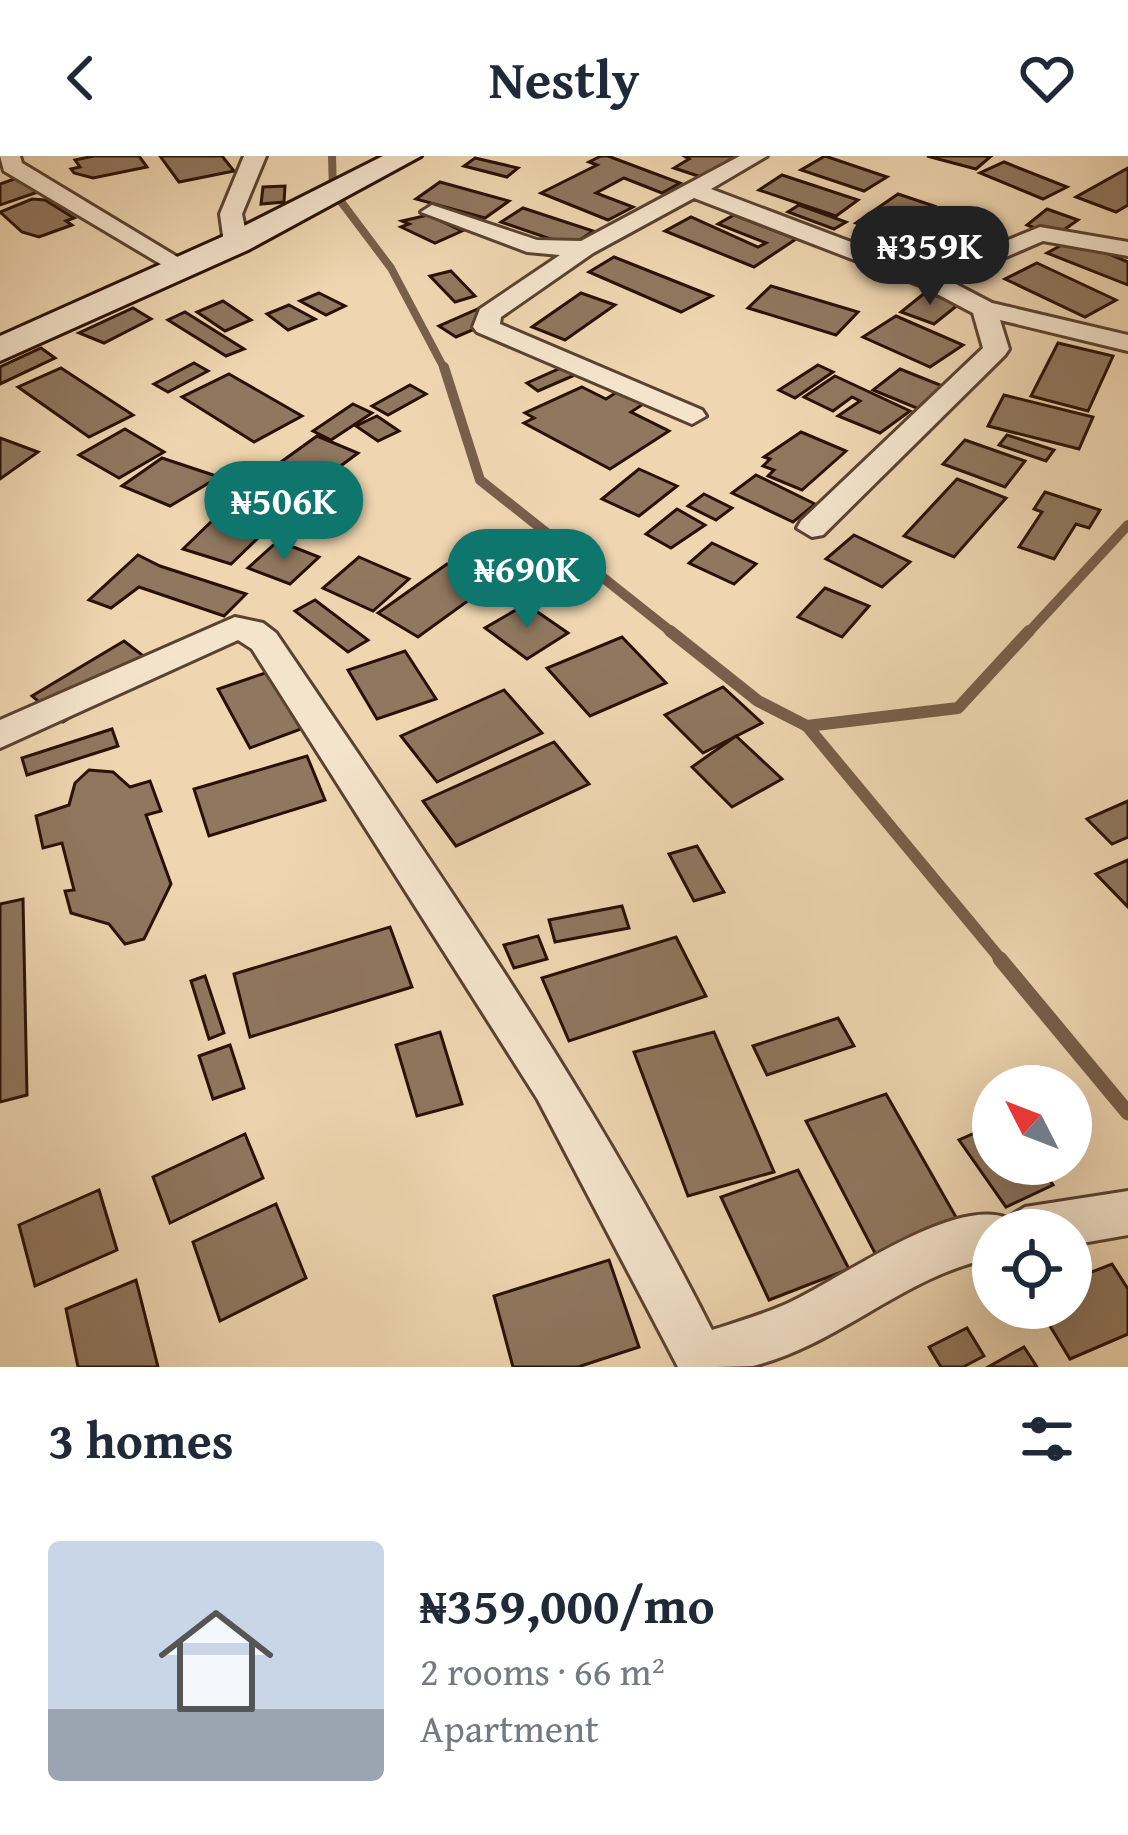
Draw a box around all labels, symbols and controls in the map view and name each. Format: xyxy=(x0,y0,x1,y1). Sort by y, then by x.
text: Nestly xyxy=(489,39,639,118)
icon: back xyxy=(48,45,114,111)
icon: heart xyxy=(1014,45,1080,111)
pin: ₦359K xyxy=(846,206,1014,308)
text: ₦359K xyxy=(877,216,983,273)
pin: ₦506K xyxy=(200,461,368,563)
text: ₦506K xyxy=(231,471,337,528)
pin: ₦690K xyxy=(443,529,611,631)
text: ₦690K xyxy=(474,539,580,596)
north arrow xyxy=(972,1065,1092,1185)
map controls xyxy=(972,1065,1092,1329)
button: locate xyxy=(972,1209,1092,1329)
text: 3 homes xyxy=(48,1402,234,1477)
icon: filters xyxy=(1014,1406,1080,1472)
text: ₦359,000/mo xyxy=(420,1567,715,1642)
icon: home xyxy=(144,1589,288,1733)
text: 2 rooms · 66 m² xyxy=(420,1642,665,1699)
text: Apartment xyxy=(420,1699,599,1756)

